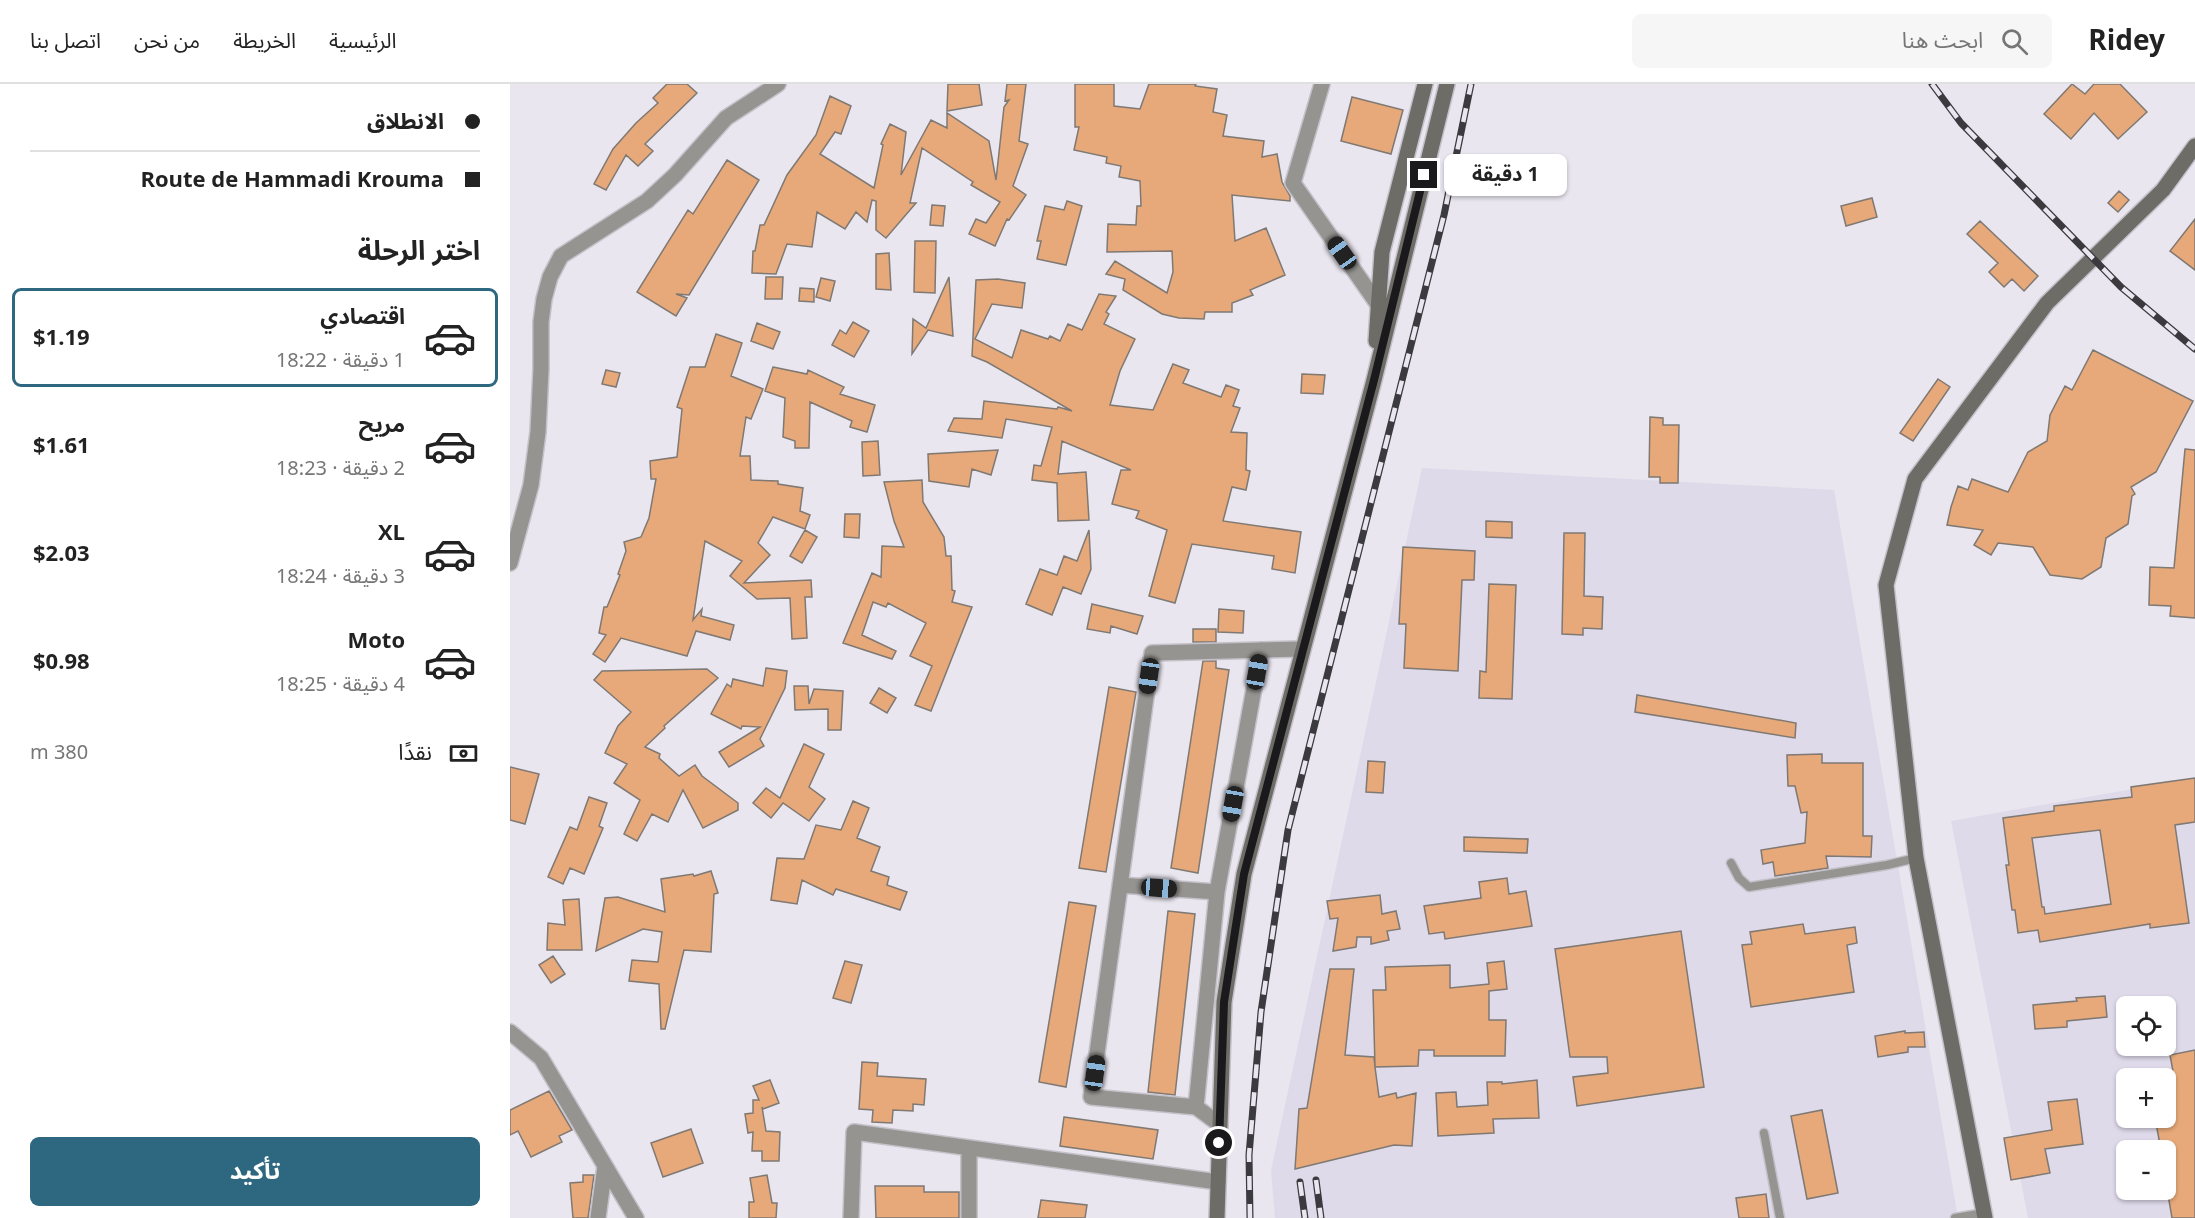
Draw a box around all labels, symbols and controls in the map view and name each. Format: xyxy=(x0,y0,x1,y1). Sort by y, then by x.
text: Ridey xyxy=(2088,12,2165,71)
search box xyxy=(1632,14,2052,68)
text: ابحث هنا xyxy=(1902,18,1983,64)
text: اتصل بنا xyxy=(30,19,101,63)
text: من نحن xyxy=(134,19,200,63)
text: الخريطة xyxy=(233,19,296,63)
text: الرئيسية xyxy=(329,19,397,63)
icon: search xyxy=(1998,25,2031,58)
text: الانطلاق xyxy=(367,99,444,145)
callout: 1 دقيقة xyxy=(1445,154,1568,196)
text: 1 دقيقة xyxy=(1472,154,1539,196)
text: Route de Hammadi Krouma xyxy=(140,157,444,203)
route end xyxy=(1410,161,1437,188)
text: اختر الرحلة xyxy=(358,223,480,280)
car xyxy=(1324,233,1360,273)
text: اقتصادي xyxy=(320,294,405,340)
icon: car xyxy=(423,311,477,365)
text: $1.19 xyxy=(33,315,90,361)
text: 1 دقيقة · 18:22 xyxy=(276,340,405,382)
text: مريح xyxy=(359,402,405,448)
icon: car xyxy=(423,419,477,473)
text: $1.61 xyxy=(33,423,90,469)
text: 2 دقيقة · 18:23 xyxy=(276,448,405,490)
text: XL xyxy=(378,510,405,556)
icon: car xyxy=(423,527,477,581)
text: $2.03 xyxy=(33,531,90,577)
text: 3 دقيقة · 18:24 xyxy=(276,556,405,598)
text: Moto xyxy=(347,618,405,664)
icon: car xyxy=(423,635,477,689)
text: $0.98 xyxy=(33,639,90,685)
car xyxy=(1245,653,1269,691)
car xyxy=(1138,657,1160,695)
text: 4 دقيقة · 18:25 xyxy=(276,664,405,706)
text: نقدًا xyxy=(398,730,432,776)
text: 380 m xyxy=(30,732,88,774)
icon: cash xyxy=(447,737,480,770)
car xyxy=(1221,785,1245,823)
car xyxy=(1140,878,1178,898)
map controls xyxy=(2116,996,2176,1200)
button: locate xyxy=(2116,996,2176,1056)
car xyxy=(1084,1054,1106,1092)
button: + xyxy=(2116,1068,2176,1128)
route start xyxy=(1205,1129,1232,1156)
button: تأكيد xyxy=(30,1137,480,1206)
button: − xyxy=(2116,1140,2176,1200)

